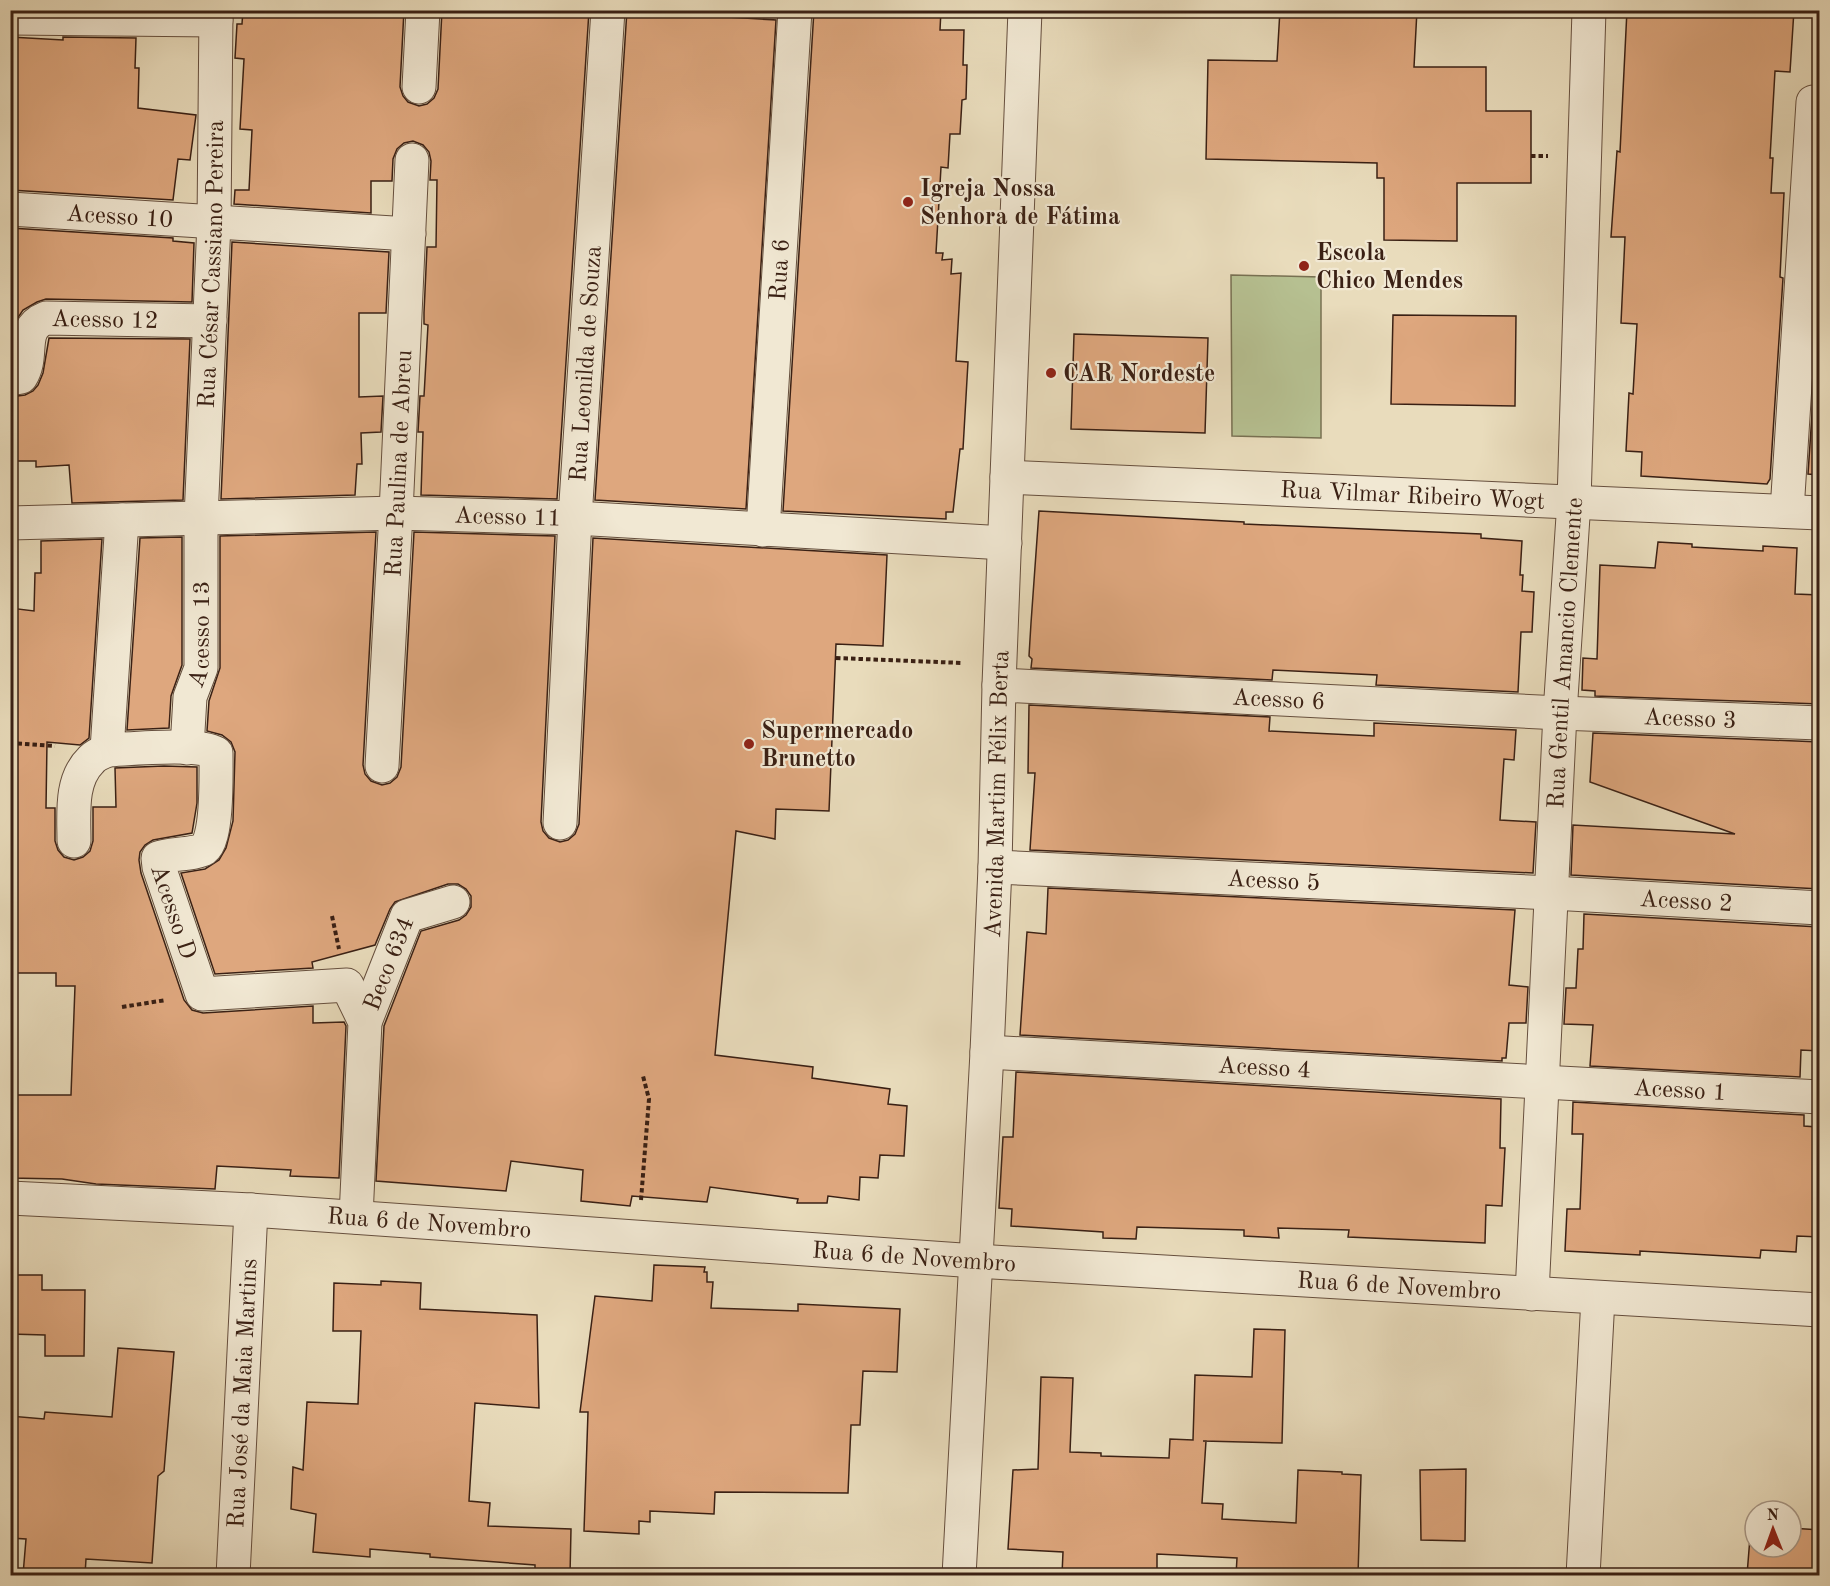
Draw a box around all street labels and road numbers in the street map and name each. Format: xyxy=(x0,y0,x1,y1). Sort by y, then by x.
street label: Rua César Cassiano Pereira xyxy=(196,120,229,409)
street label: Acesso 10 xyxy=(65,203,174,233)
street label: Rua 6 xyxy=(767,238,795,302)
street label: Rua Leonilda de Souza xyxy=(567,245,607,483)
street label: Acesso 12 xyxy=(51,308,159,334)
street label: Rua Paulina de Abreu xyxy=(382,349,417,578)
street label: Rua Vilmar Ribeiro Wogt xyxy=(1280,479,1545,515)
street label: Rua Gentil Amancio Clemente xyxy=(1545,496,1588,809)
street label: Acesso 11 xyxy=(454,505,562,532)
street label: Acesso 13 xyxy=(185,581,215,691)
street label: Avenida Martim Félix Berta xyxy=(982,649,1014,938)
street label: Acesso 6 xyxy=(1231,687,1326,715)
street label: Acesso 3 xyxy=(1643,706,1737,734)
street label: Acesso D xyxy=(145,862,199,963)
street label: Acesso 5 xyxy=(1226,868,1321,896)
street label: Acesso 2 xyxy=(1639,888,1733,917)
street label: Beco 634 xyxy=(361,914,419,1014)
street label: Acesso 4 xyxy=(1217,1054,1312,1083)
street label: Acesso 1 xyxy=(1633,1077,1727,1106)
street label: Rua 6 de Novembro xyxy=(326,1205,532,1244)
street label: Rua 6 de Novembro xyxy=(811,1239,1017,1277)
street label: Rua José da Maia Martins xyxy=(225,1258,263,1529)
street label: Rua 6 de Novembro xyxy=(1296,1270,1502,1305)

